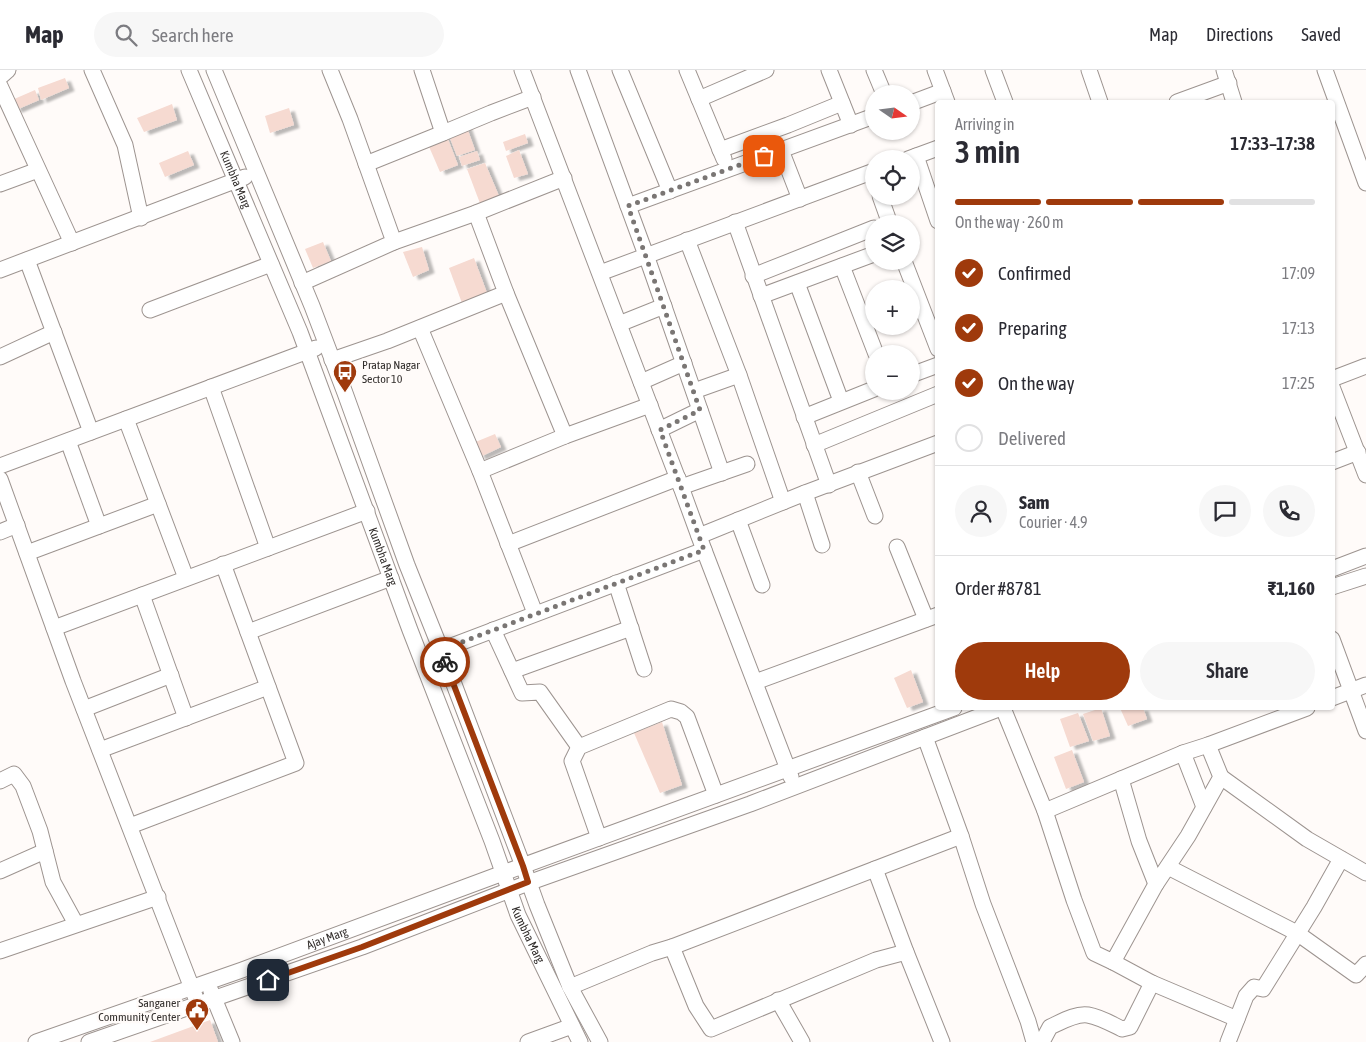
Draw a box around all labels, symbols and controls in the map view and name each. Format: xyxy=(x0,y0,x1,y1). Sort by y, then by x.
search box xyxy=(94,12,444,57)
text: Map xyxy=(25,21,64,48)
icon: search xyxy=(112,21,140,49)
text: Search here xyxy=(152,24,234,46)
text: Map xyxy=(1149,24,1178,45)
text: Directions xyxy=(1206,24,1273,45)
text: Saved xyxy=(1301,24,1341,45)
north arrow xyxy=(865,85,920,140)
map controls xyxy=(865,85,920,400)
text: Arriving in xyxy=(955,115,1015,133)
text: 17:33–17:38 xyxy=(1230,132,1315,154)
text: 3 min xyxy=(955,133,1020,170)
pin xyxy=(743,135,785,177)
icon: bag xyxy=(750,142,778,170)
street label: Kumbha Marg xyxy=(217,149,254,211)
button: locate xyxy=(865,150,920,205)
text: On the way · 260 m xyxy=(955,213,1064,231)
button: layers xyxy=(865,215,920,270)
icon: check xyxy=(955,259,983,287)
text: Confirmed xyxy=(998,262,1071,284)
text: 17:09 xyxy=(1282,264,1315,282)
button: + xyxy=(865,280,920,335)
icon: check xyxy=(955,314,983,342)
text: Preparing xyxy=(998,317,1067,339)
text: 17:13 xyxy=(1282,319,1315,337)
button: − xyxy=(865,345,920,400)
place label: Pratap Nagar Sector 10 xyxy=(362,358,420,386)
bus stop icon: Pratap Nagar Sector 10 xyxy=(332,359,358,393)
icon: check xyxy=(955,369,983,397)
text: On the way xyxy=(998,372,1075,394)
text: 17:25 xyxy=(1282,374,1315,392)
text: Delivered xyxy=(998,427,1066,449)
button: person xyxy=(955,485,1007,537)
button: chat xyxy=(1199,485,1251,537)
button: phone xyxy=(1263,485,1315,537)
text: Sam xyxy=(1019,491,1050,513)
text: Courier · 4.9 xyxy=(1019,513,1088,531)
street label: Kumbha Marg xyxy=(366,526,400,588)
text: Order #8781 xyxy=(955,577,1042,599)
text: ₹1,160 xyxy=(1268,577,1315,599)
courier xyxy=(420,637,470,687)
button: Help xyxy=(955,642,1130,700)
button: Share xyxy=(1140,642,1315,700)
icon: bike xyxy=(431,648,459,676)
street label: Kumbha Marg xyxy=(509,905,548,966)
street label: Ajay Marg xyxy=(305,924,350,952)
pin xyxy=(247,959,289,1001)
icon: home xyxy=(254,966,282,994)
place label: Sanganer Community Center xyxy=(98,996,180,1024)
public building icon: Sanganer Community Center xyxy=(184,997,210,1031)

